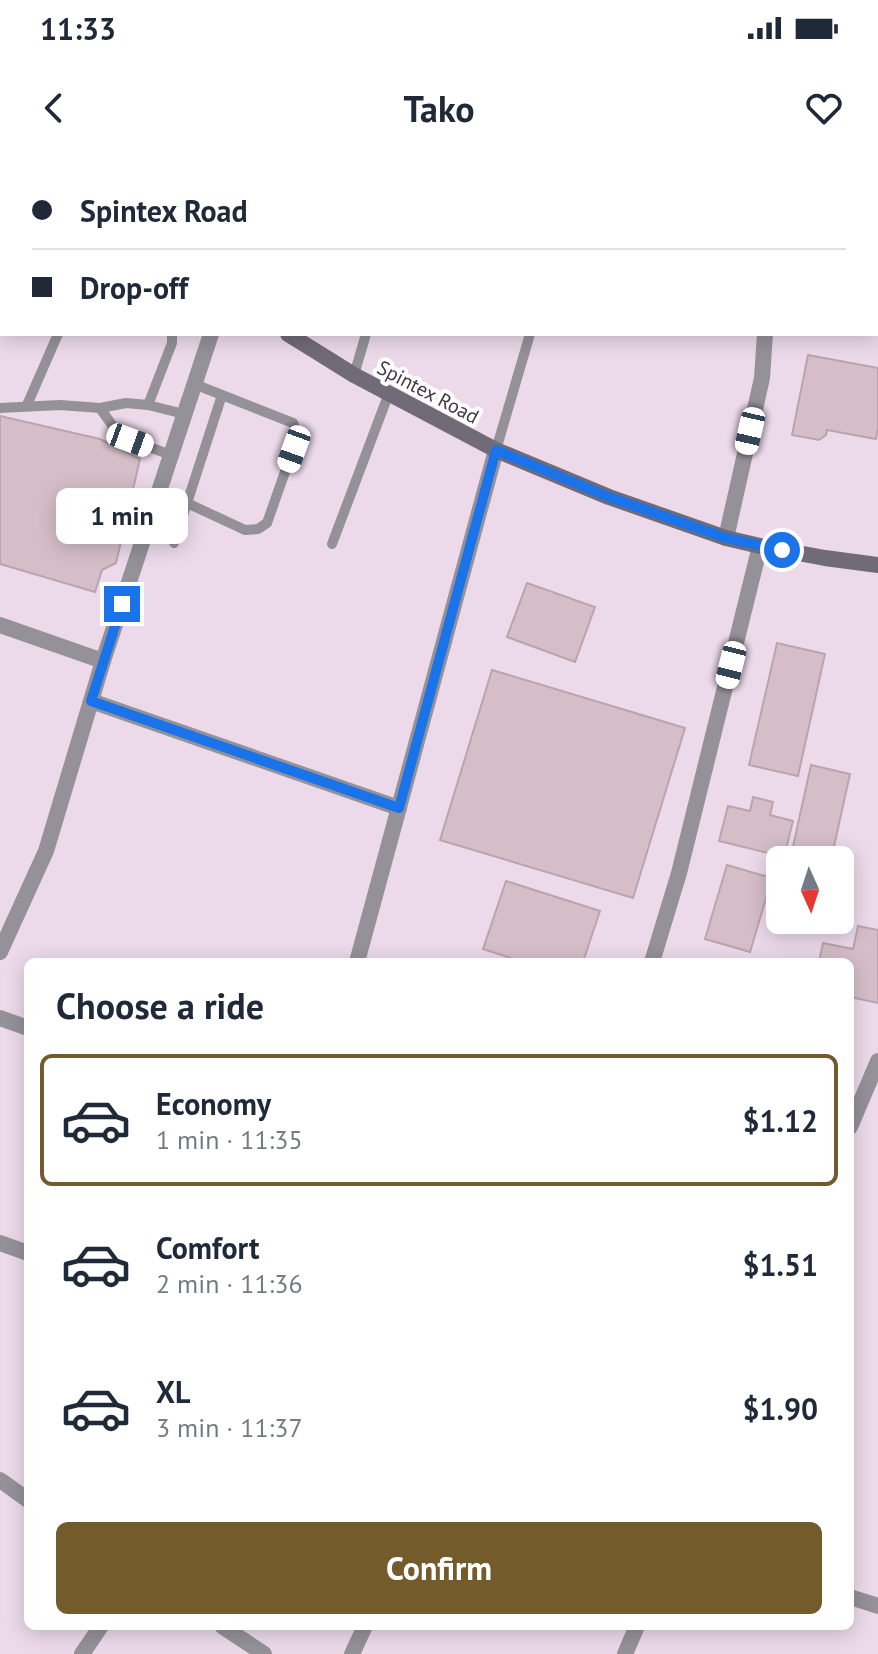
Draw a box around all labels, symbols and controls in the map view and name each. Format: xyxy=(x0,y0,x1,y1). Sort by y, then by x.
text: 11:33 xyxy=(40,9,116,48)
text: Tako xyxy=(403,85,475,132)
icon: back xyxy=(32,86,76,130)
icon: heart xyxy=(802,86,846,130)
text: Spintex Road xyxy=(80,191,248,230)
text: Drop-off xyxy=(80,268,188,307)
street label: Spintex Road xyxy=(373,354,483,430)
car xyxy=(733,405,767,457)
car xyxy=(103,421,157,459)
car xyxy=(275,422,313,476)
callout: 1 min xyxy=(56,488,188,544)
text: 1 min xyxy=(90,499,154,532)
route start xyxy=(764,532,800,568)
route end xyxy=(104,586,140,622)
car xyxy=(714,639,748,691)
north arrow xyxy=(766,846,854,934)
map controls xyxy=(766,846,854,934)
text: Choose a ride xyxy=(56,982,264,1029)
icon: car xyxy=(60,1084,132,1156)
text: Economy xyxy=(156,1084,271,1123)
text: $1.12 xyxy=(743,1101,818,1140)
text: 1 min · 11:35 xyxy=(156,1123,303,1156)
icon: car xyxy=(60,1228,132,1300)
text: Comfort xyxy=(156,1228,259,1267)
text: $1.51 xyxy=(743,1245,818,1284)
text: 2 min · 11:36 xyxy=(156,1267,303,1300)
icon: car xyxy=(60,1372,132,1444)
text: XL xyxy=(156,1372,190,1411)
text: $1.90 xyxy=(743,1389,818,1428)
text: 3 min · 11:37 xyxy=(156,1411,303,1444)
button: Confirm xyxy=(56,1522,822,1614)

